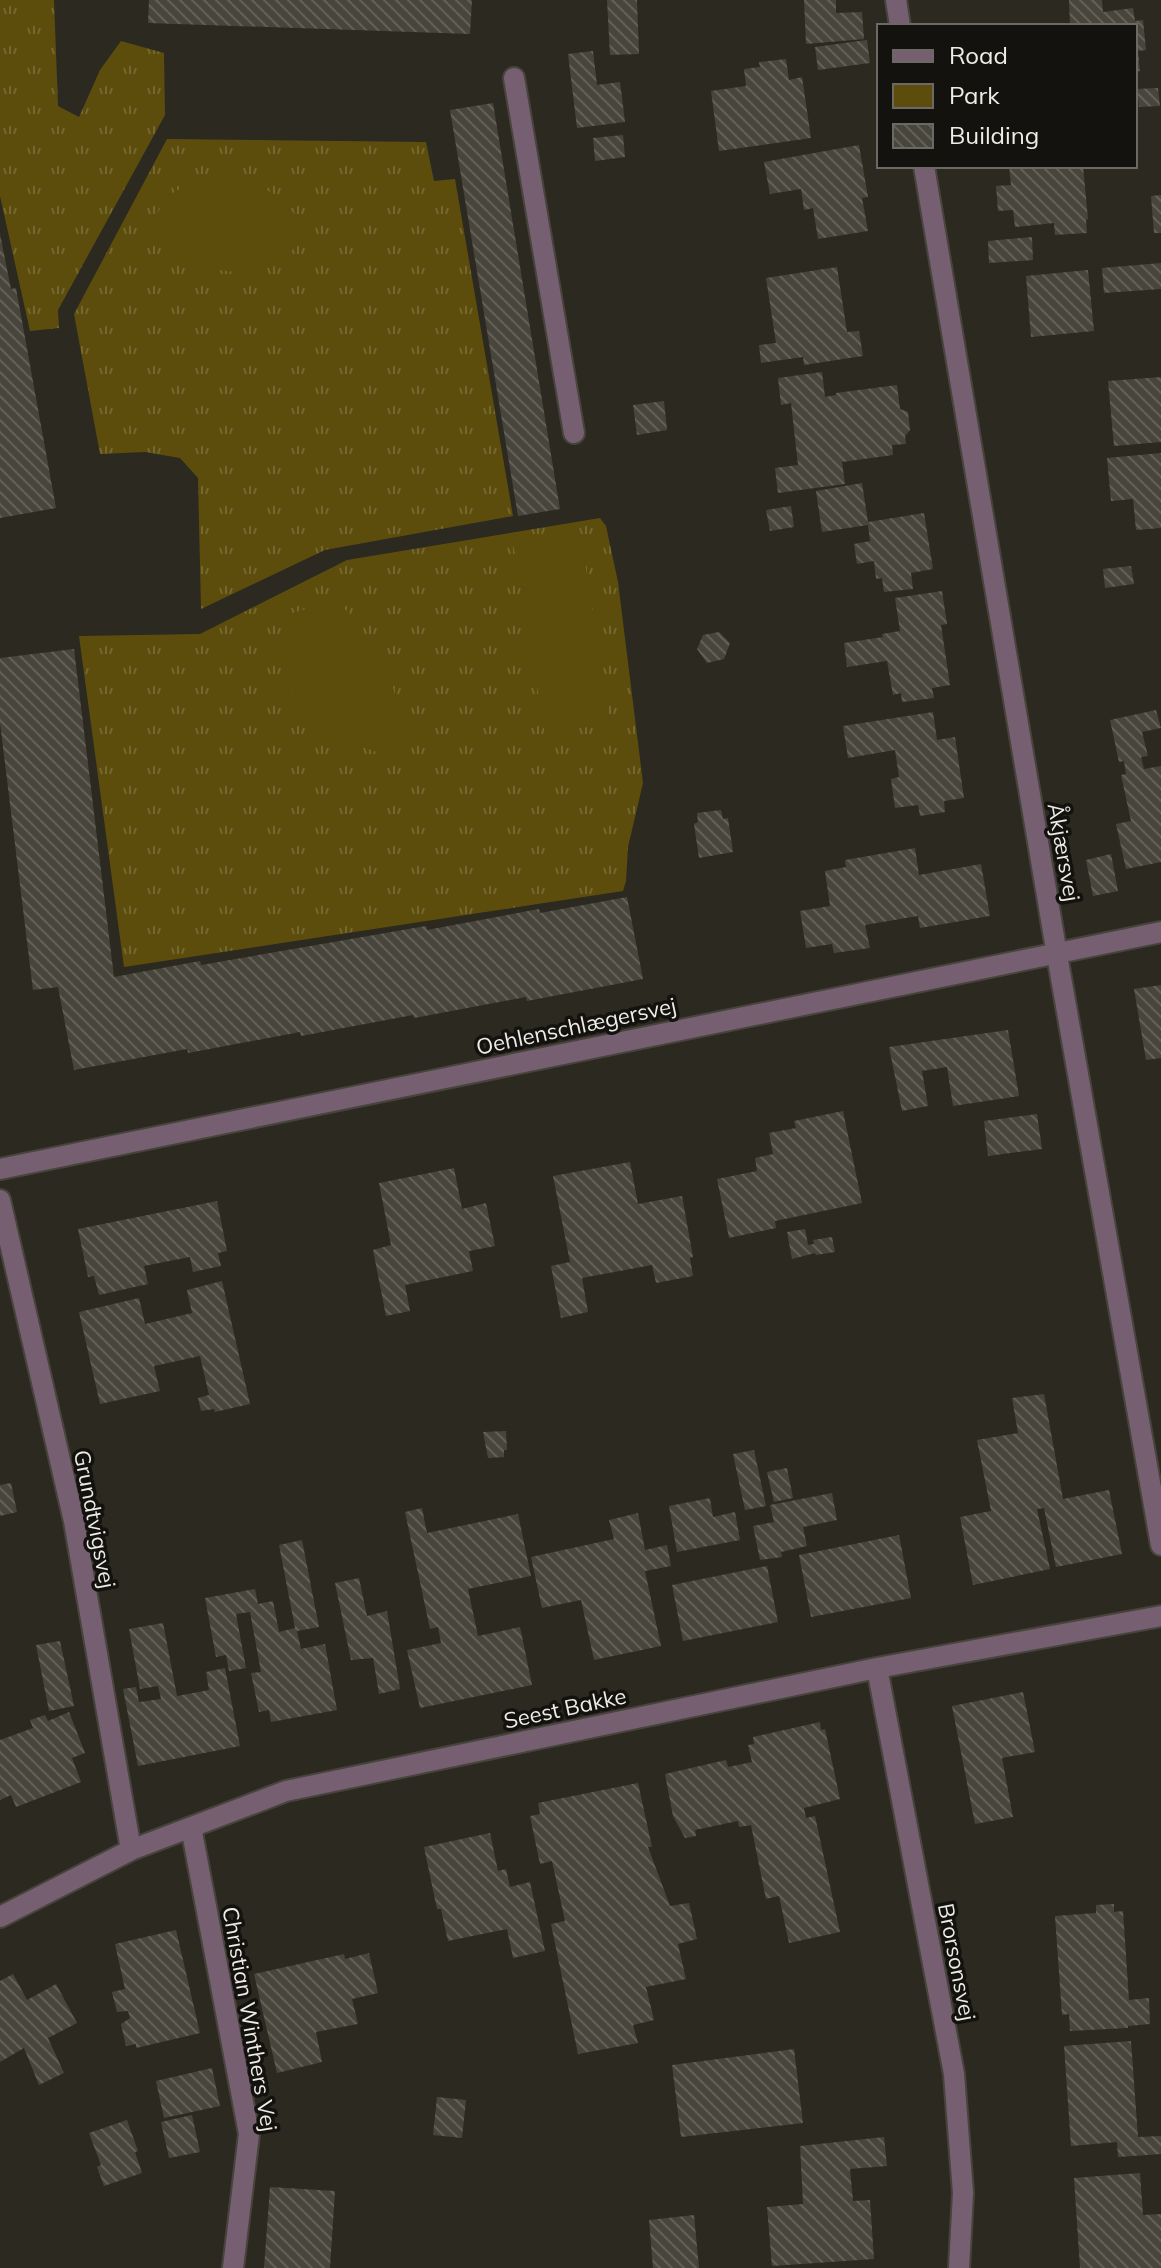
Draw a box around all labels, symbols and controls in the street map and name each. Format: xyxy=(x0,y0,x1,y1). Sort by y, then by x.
legend xyxy=(877,24,1137,168)
text: Road xyxy=(949,40,1008,70)
text: Park xyxy=(949,80,1000,110)
text: Building xyxy=(949,120,1039,150)
street label: Åkjærsvej xyxy=(1042,801,1086,903)
street label: Oehlenschlægersvej xyxy=(473,991,679,1061)
street label: Grundtvigsvej xyxy=(68,1447,122,1591)
street label: Seest Bakke xyxy=(501,1681,629,1735)
street label: Brorsonsvej xyxy=(932,1901,982,2023)
street label: Christian Winthers Vej xyxy=(216,1904,284,2134)

